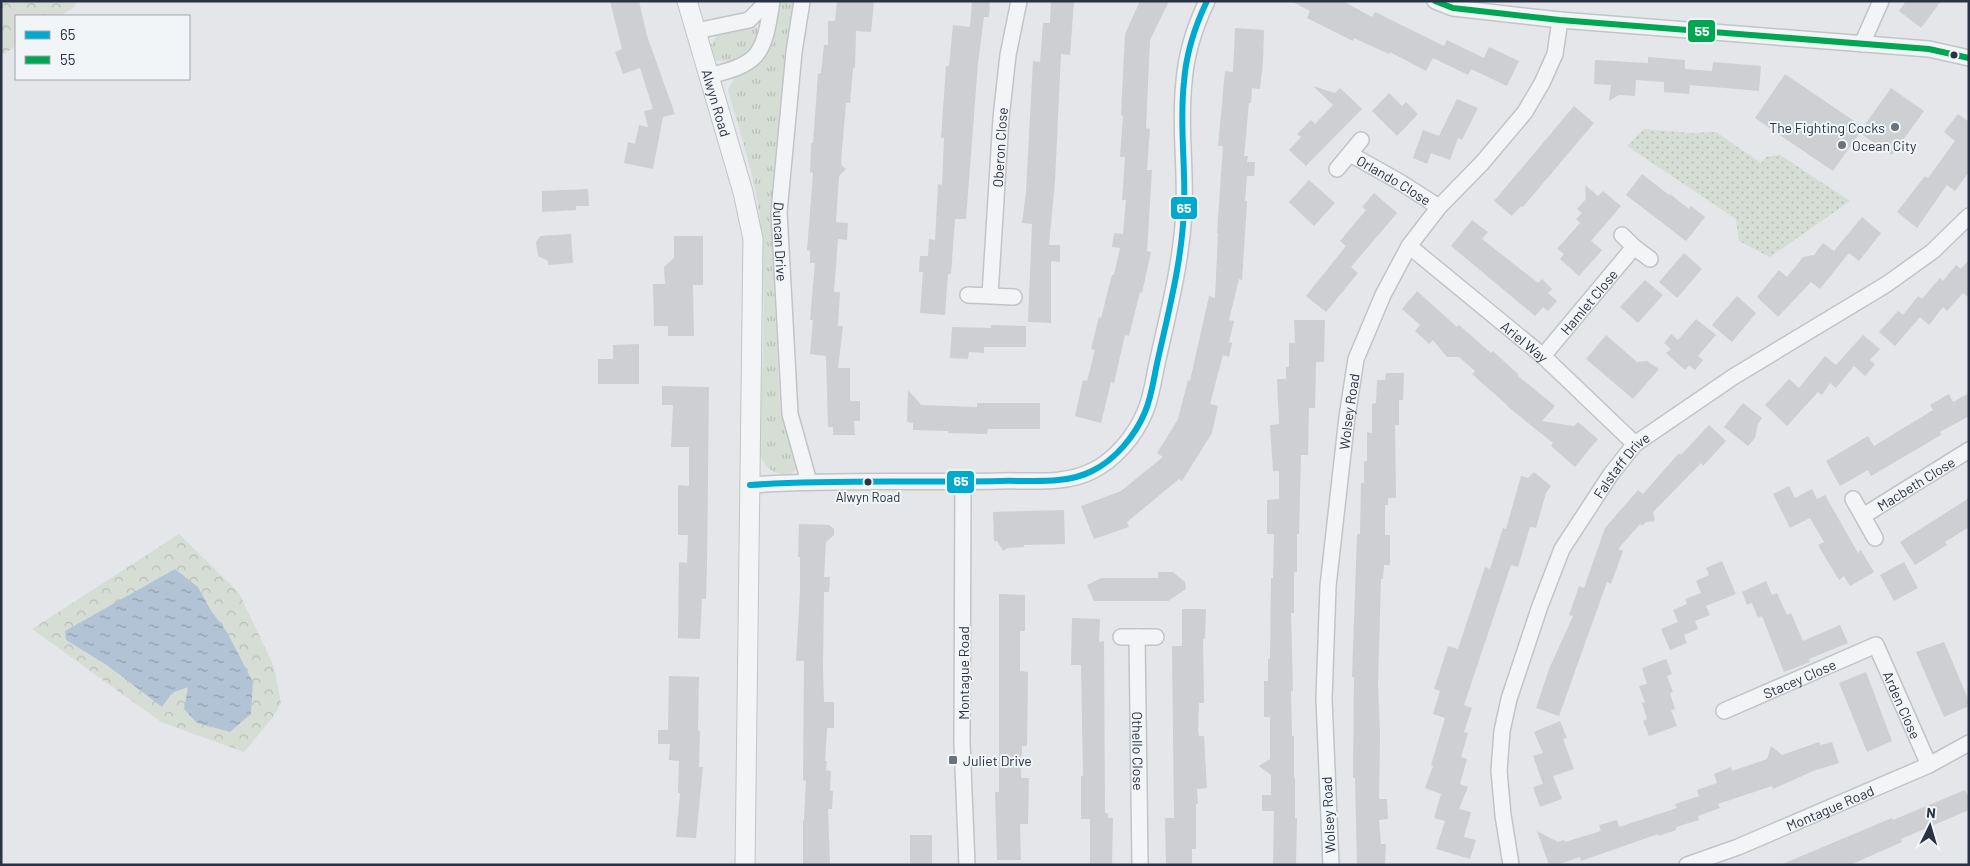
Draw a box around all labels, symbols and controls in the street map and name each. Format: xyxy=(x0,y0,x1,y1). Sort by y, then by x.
legend xyxy=(15,15,190,80)
line badge: 55 xyxy=(1687,19,1716,43)
text: 55 xyxy=(1694,22,1710,39)
text: 65 xyxy=(60,25,75,43)
text: 55 xyxy=(60,50,75,68)
unlabelled marker xyxy=(1949,50,1959,60)
street label: Alwyn Road xyxy=(699,67,735,139)
street label: Oberon Close xyxy=(988,106,1011,188)
place label: The Fighting Cocks xyxy=(1769,119,1885,136)
marker: The Fighting Cocks xyxy=(1889,121,1901,133)
place label: Ocean City xyxy=(1852,137,1917,154)
marker: Ocean City xyxy=(1836,139,1848,151)
street label: Orlando Close xyxy=(1354,151,1434,208)
line badge: 65 xyxy=(1170,196,1198,220)
text: 65 xyxy=(1176,199,1192,216)
street label: Duncan Drive xyxy=(770,201,791,282)
street label: Hamlet Close xyxy=(1556,265,1621,338)
street label: Ariel Way xyxy=(1498,317,1553,366)
street label: Wolsey Road xyxy=(1335,372,1362,450)
street label: Falstaff Drive xyxy=(1589,428,1653,501)
street label: Macbeth Close xyxy=(1874,453,1958,514)
line badge: 65 xyxy=(946,470,975,494)
text: 65 xyxy=(953,472,969,489)
marker: Alwyn Road xyxy=(863,477,873,487)
place label: Alwyn Road xyxy=(836,489,900,505)
street label: Montague Road xyxy=(955,626,972,720)
street label: Stacey Close xyxy=(1760,655,1838,702)
street label: Arden Close xyxy=(1880,668,1925,741)
street label: Othello Close xyxy=(1129,711,1148,791)
place label: Juliet Drive xyxy=(963,752,1032,769)
marker: Juliet Drive xyxy=(947,754,959,766)
street label: Wolsey Road xyxy=(1318,776,1338,854)
street label: Montague Road xyxy=(1783,781,1876,834)
north arrow xyxy=(1905,801,1955,851)
text: N xyxy=(1926,804,1937,821)

